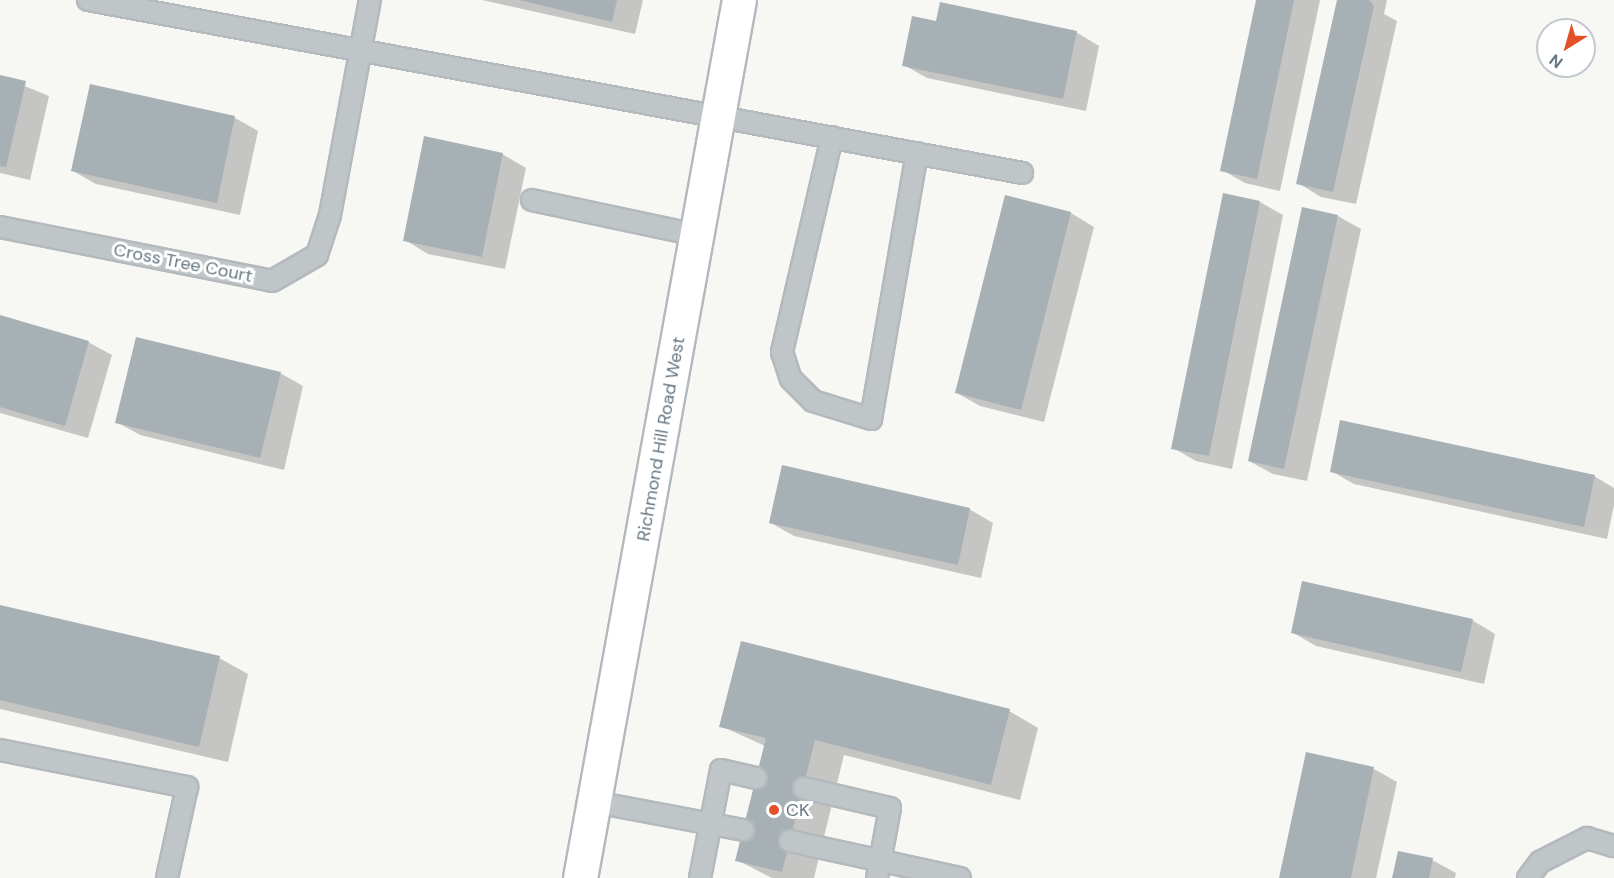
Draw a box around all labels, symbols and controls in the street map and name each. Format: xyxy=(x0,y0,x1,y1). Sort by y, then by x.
north arrow xyxy=(1536,18,1596,78)
text: N xyxy=(1545,49,1567,73)
street label: Cross Tree Court xyxy=(112,239,254,287)
street label: Richmond Hill Road West xyxy=(632,335,690,543)
place label: CK xyxy=(786,799,809,821)
marker: CK xyxy=(767,803,781,817)

